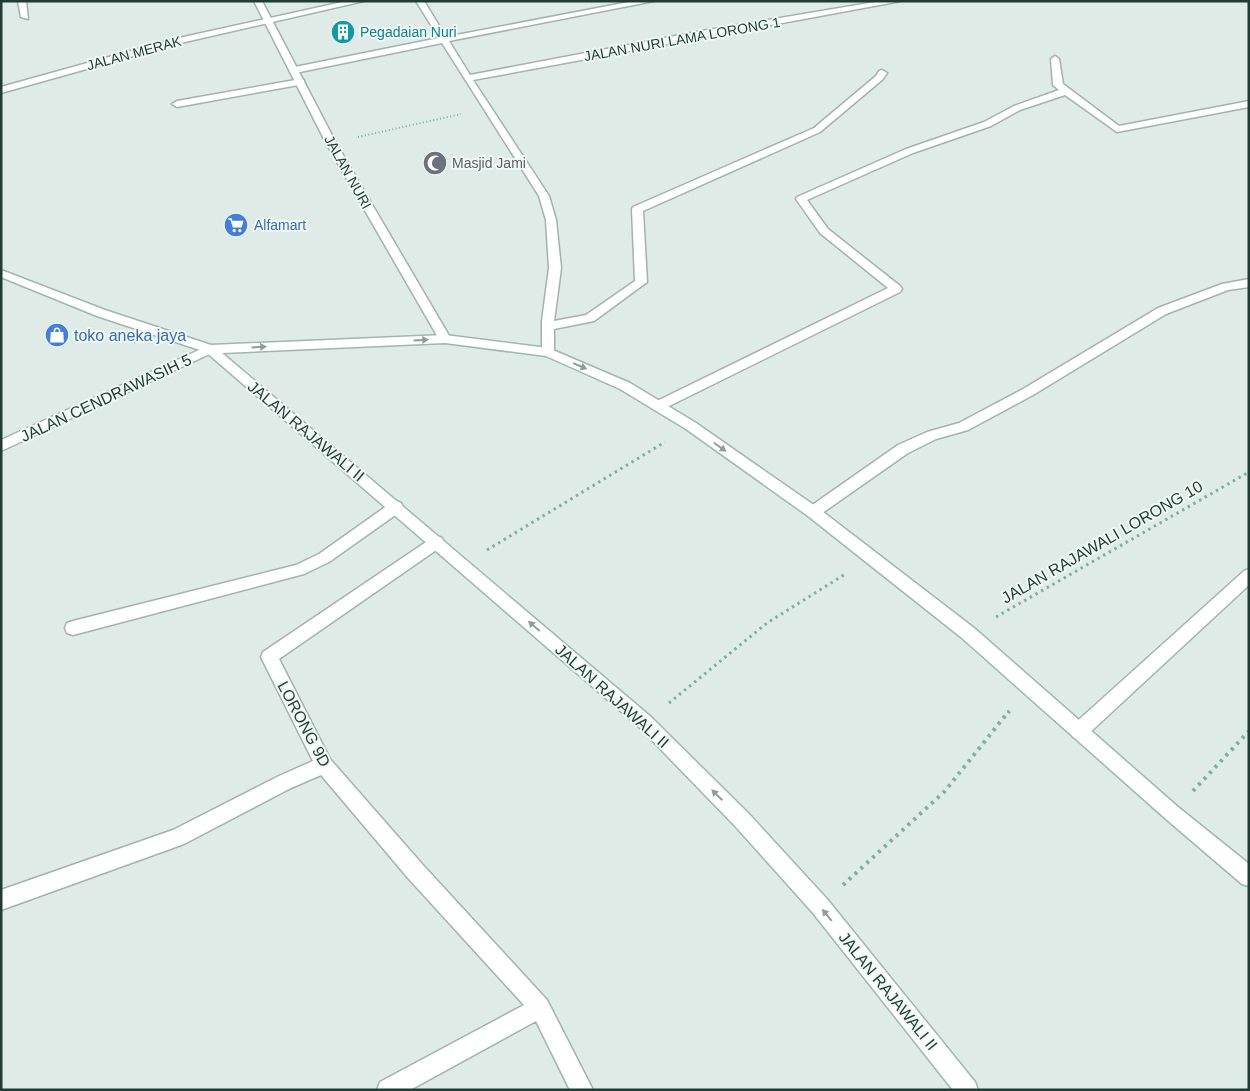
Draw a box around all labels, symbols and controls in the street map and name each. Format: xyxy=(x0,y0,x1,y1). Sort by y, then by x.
street label: JALAN NURI LAMA LORONG 1 xyxy=(583,14,782,64)
building icon: Pegadaian Nuri xyxy=(330,19,356,45)
place label: Pegadaian Nuri xyxy=(360,24,457,40)
street label: JALAN MERAK xyxy=(85,33,184,73)
street label: JALAN NURI xyxy=(321,132,375,212)
mosque icon: Masjid Jami xyxy=(422,150,448,176)
place label: Masjid Jami xyxy=(452,155,526,171)
supermarket icon: Alfamart xyxy=(223,212,249,238)
place label: Alfamart xyxy=(254,217,306,233)
shop icon: toko aneka jaya xyxy=(44,322,70,348)
place label: toko aneka jaya xyxy=(74,327,186,344)
one-way arrow xyxy=(414,335,430,343)
one-way arrow xyxy=(251,343,267,351)
street label: JALAN CENDRAWASIH 5 xyxy=(18,351,194,445)
one-way arrow xyxy=(573,363,587,371)
street label: JALAN RAJAWALI II xyxy=(244,377,368,485)
one-way arrow xyxy=(714,442,727,452)
street label: JALAN RAJAWALI LORONG 10 xyxy=(999,477,1206,607)
one-way arrow xyxy=(528,620,540,632)
street label: JALAN RAJAWALI II xyxy=(552,641,672,751)
street label: LORONG 9D xyxy=(274,678,334,770)
one-way arrow xyxy=(712,789,724,801)
one-way arrow xyxy=(822,909,833,922)
street label: JALAN RAJAWALI II xyxy=(835,929,941,1053)

